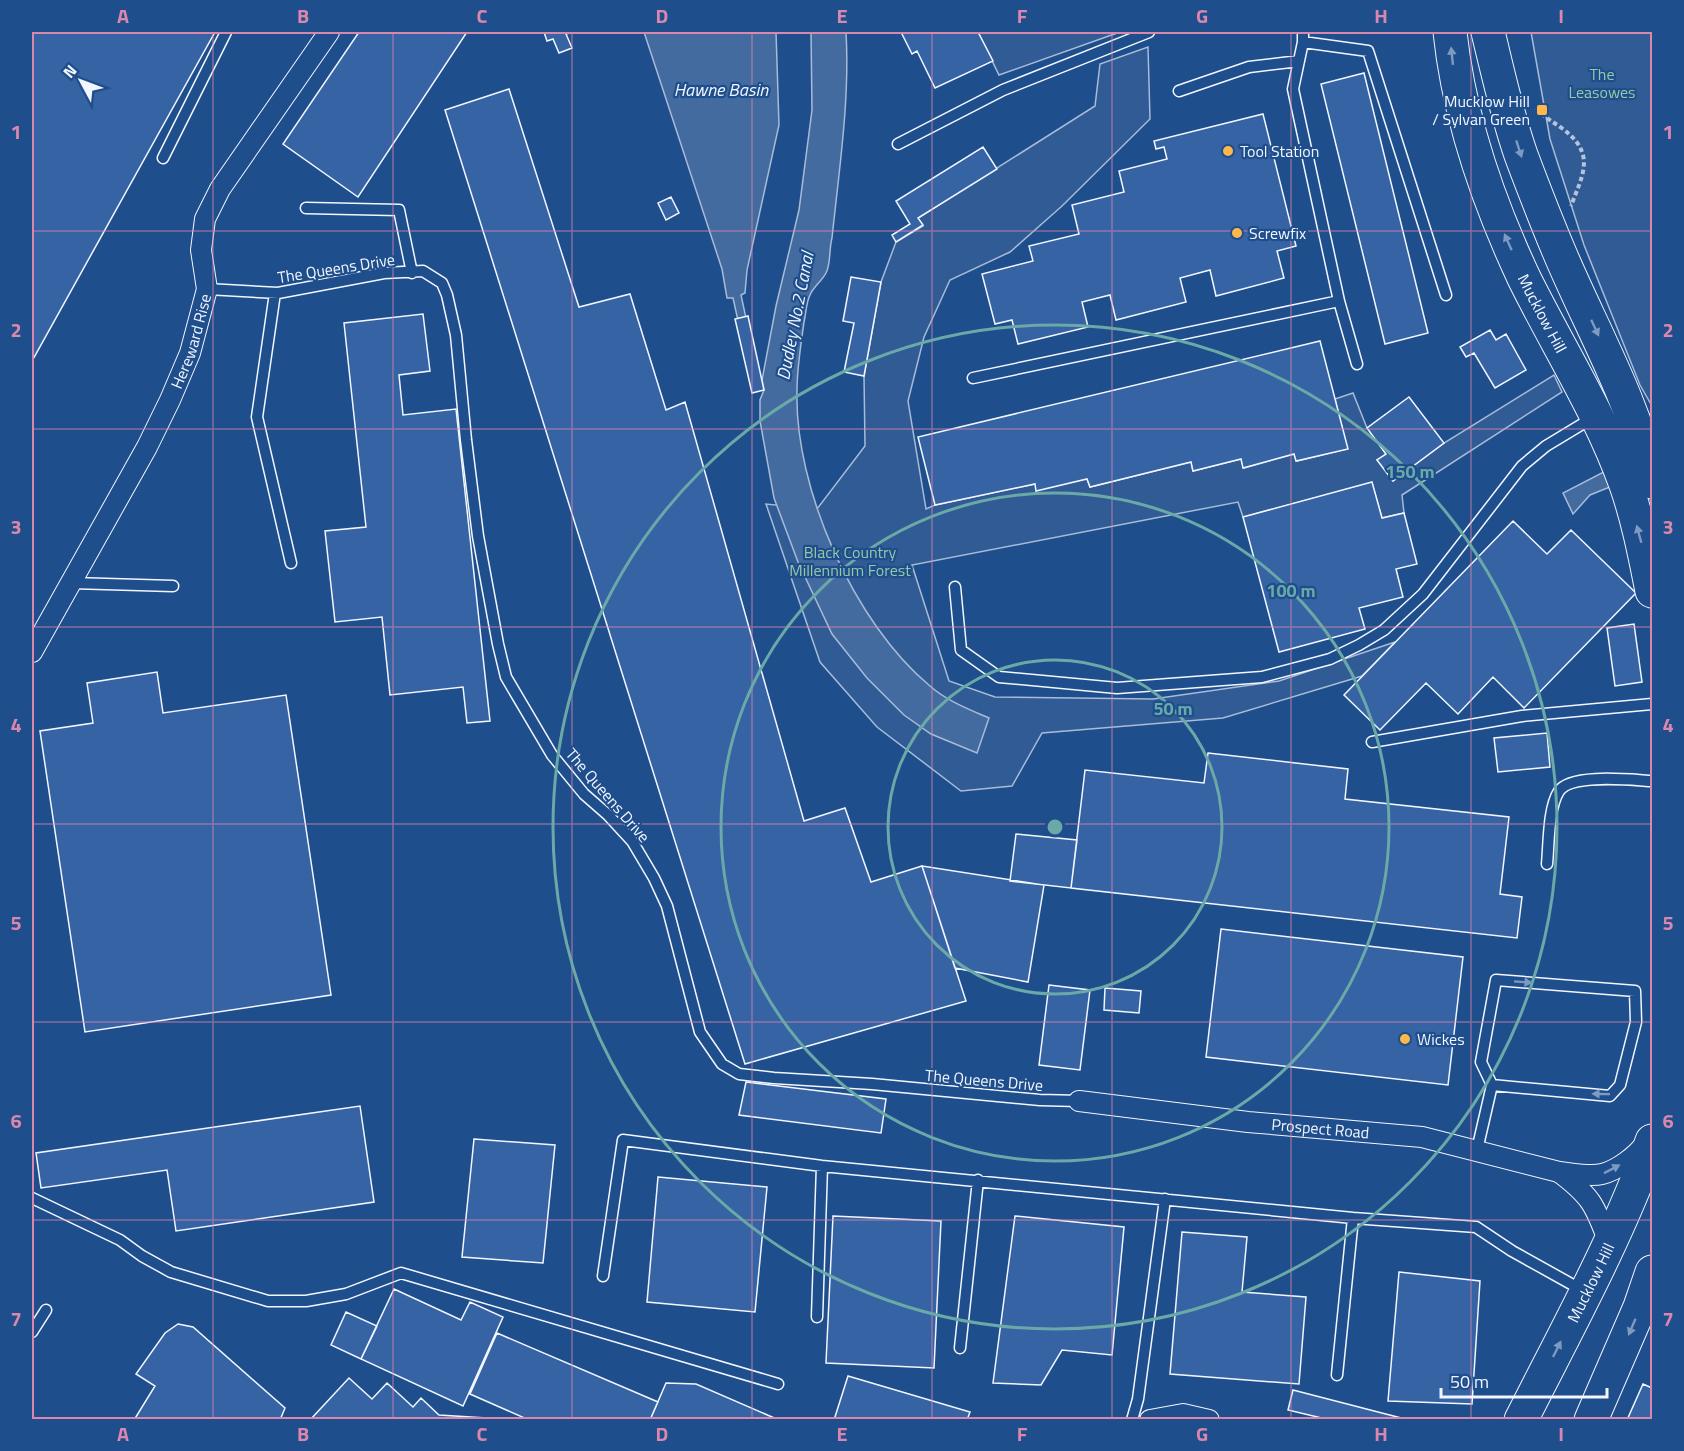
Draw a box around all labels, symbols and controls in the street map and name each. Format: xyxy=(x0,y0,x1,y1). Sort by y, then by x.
text: A xyxy=(117,0,129,31)
text: B xyxy=(297,0,309,31)
text: C xyxy=(477,0,488,31)
text: D xyxy=(656,0,668,31)
text: E xyxy=(836,0,848,31)
text: F xyxy=(1017,0,1028,31)
text: G xyxy=(1196,0,1208,31)
text: H xyxy=(1374,0,1388,31)
text: I xyxy=(1558,0,1564,31)
one-way arrow xyxy=(1447,46,1457,65)
north arrow xyxy=(51,51,111,111)
text: N xyxy=(57,59,82,83)
park label: The Leasowes xyxy=(1568,62,1636,104)
water label: Hawne Basin xyxy=(674,76,769,103)
place label: Mucklow Hill / Sylvan Green xyxy=(1432,89,1530,131)
marker: Mucklow Hill / Sylvan Green xyxy=(1535,103,1549,117)
text: 1 xyxy=(10,116,22,147)
text: 1 xyxy=(1662,116,1674,147)
place label: Tool Station xyxy=(1240,139,1319,163)
one-way arrow xyxy=(1515,140,1525,158)
marker: Tool Station xyxy=(1221,144,1235,158)
place label: Screwfix xyxy=(1249,221,1306,245)
marker: Screwfix xyxy=(1230,226,1244,240)
one-way arrow xyxy=(1504,233,1513,250)
street label: The Queens Drive xyxy=(276,247,396,289)
water label: Dudley No.2 Canal xyxy=(769,248,821,382)
street label: Mucklow Hill xyxy=(1512,270,1573,357)
street label: Hereward Rise xyxy=(164,291,217,392)
text: 2 xyxy=(10,314,22,345)
text: 2 xyxy=(1662,314,1674,345)
one-way arrow xyxy=(1591,320,1600,337)
text: 150 m xyxy=(1385,458,1435,485)
text: 3 xyxy=(10,511,22,542)
text: 3 xyxy=(1662,511,1674,542)
one-way arrow xyxy=(1634,525,1643,543)
park label: Black Country Millennium Forest xyxy=(789,540,911,582)
text: 100 m xyxy=(1266,577,1316,604)
text: 50 m xyxy=(1153,695,1193,722)
text: 4 xyxy=(10,709,22,740)
text: 4 xyxy=(1662,709,1674,740)
street label: The Queens Drive xyxy=(560,742,656,848)
centre of rings xyxy=(1045,817,1065,837)
text: 5 xyxy=(10,907,22,938)
text: 5 xyxy=(1662,907,1674,938)
one-way arrow xyxy=(1513,977,1532,987)
place label: Wickes xyxy=(1417,1027,1465,1051)
marker: Wickes xyxy=(1398,1032,1412,1046)
street label: The Queens Drive xyxy=(924,1063,1044,1097)
one-way arrow xyxy=(1591,1089,1610,1099)
text: 6 xyxy=(10,1105,22,1136)
text: 6 xyxy=(1662,1105,1674,1136)
street label: Prospect Road xyxy=(1271,1112,1370,1144)
one-way arrow xyxy=(1603,1164,1620,1174)
street label: Mucklow Hill xyxy=(1561,1239,1620,1327)
text: 7 xyxy=(10,1303,22,1334)
text: 7 xyxy=(1662,1303,1674,1334)
one-way arrow xyxy=(1627,1318,1637,1336)
one-way arrow xyxy=(1552,1340,1561,1357)
scale bar xyxy=(1441,1361,1608,1399)
text: 50 m xyxy=(1450,1368,1489,1395)
text: A xyxy=(117,1418,129,1449)
text: B xyxy=(297,1418,309,1449)
text: C xyxy=(477,1418,488,1449)
text: D xyxy=(656,1418,668,1449)
text: E xyxy=(836,1418,848,1449)
text: F xyxy=(1017,1418,1028,1449)
text: G xyxy=(1196,1418,1208,1449)
text: H xyxy=(1374,1418,1388,1449)
text: I xyxy=(1558,1418,1564,1449)

